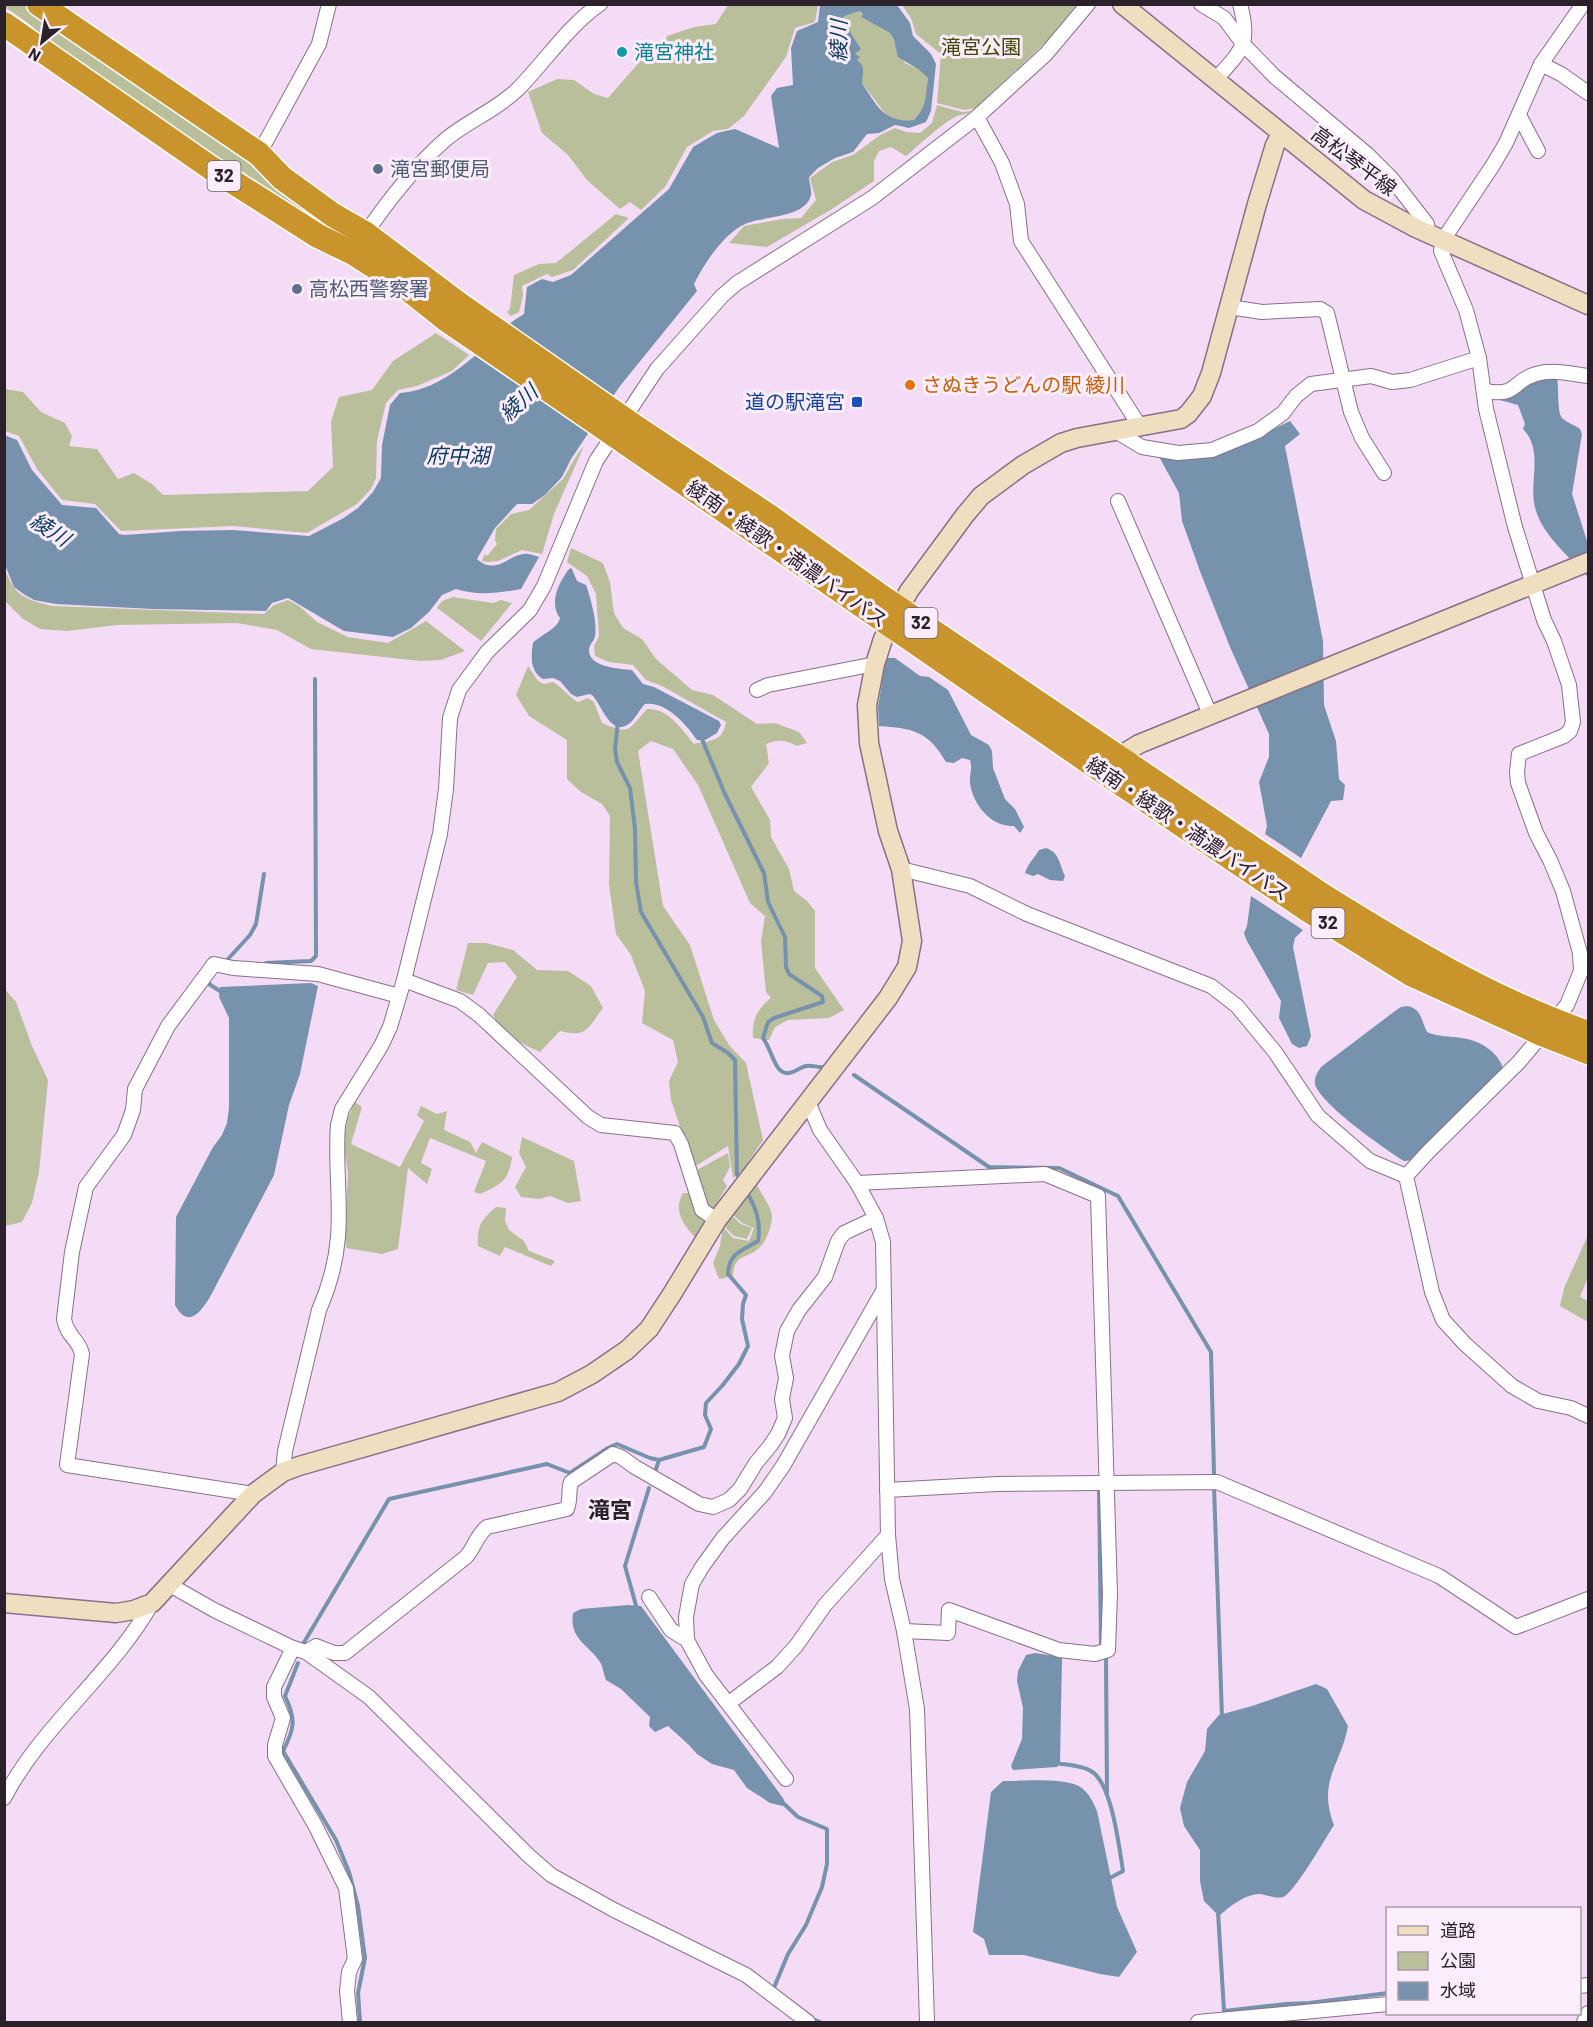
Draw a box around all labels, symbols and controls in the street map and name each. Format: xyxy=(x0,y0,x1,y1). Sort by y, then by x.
north arrow xyxy=(12,12,72,72)
water label: 綾川 xyxy=(825,18,850,62)
park label: 滝宮公園 xyxy=(941,34,1021,58)
place label: 滝宮神社 xyxy=(634,39,714,63)
text: N xyxy=(25,45,44,66)
marker: 滝宮神社 xyxy=(615,45,629,59)
street label: 高松琴平線 xyxy=(1307,121,1402,200)
place label: 滝宮郵便局 xyxy=(390,156,490,180)
road number: 32 xyxy=(208,161,240,191)
marker: 滝宮郵便局 xyxy=(371,162,385,176)
place label: 高松西警察署 xyxy=(309,276,429,300)
marker: 高松西警察署 xyxy=(290,282,304,296)
place label: さぬきうどんの駅 綾川 xyxy=(922,372,1125,396)
water label: 綾川 xyxy=(494,377,543,425)
marker: さぬきうどんの駅 綾川 xyxy=(903,378,917,392)
place label: 道の駅滝宮 xyxy=(745,389,845,413)
marker: 道の駅滝宮 xyxy=(850,395,864,409)
water label: 府中湖 xyxy=(427,442,492,467)
street label: 綾南・綾歌・満濃バイパス xyxy=(683,475,893,632)
water label: 綾川 xyxy=(26,507,77,552)
road number: 32 xyxy=(904,608,938,638)
street label: 綾南・綾歌・満濃バイパス xyxy=(1083,751,1295,905)
road number: 32 xyxy=(1312,908,1344,938)
district label: 滝宮 xyxy=(588,1496,632,1522)
legend xyxy=(1386,1907,1581,2015)
text: 道路 xyxy=(1440,1919,1476,1941)
text: 公園 xyxy=(1440,1949,1476,1971)
text: 水域 xyxy=(1440,1979,1476,2001)

